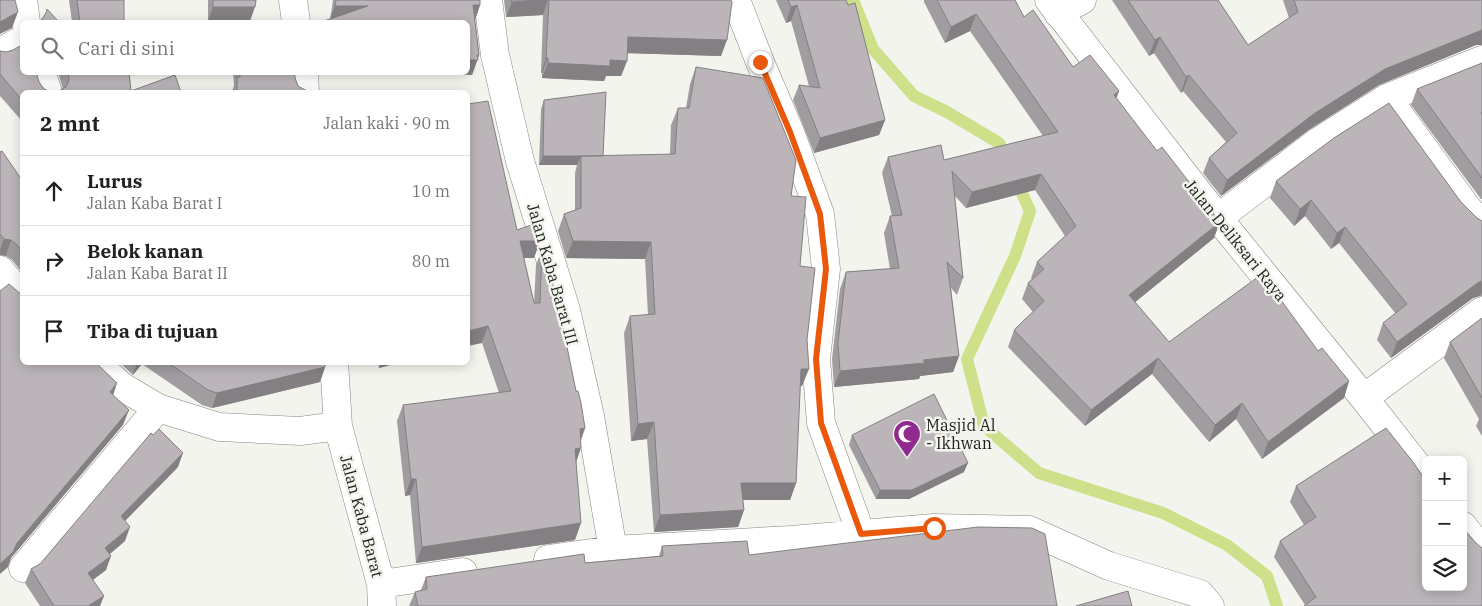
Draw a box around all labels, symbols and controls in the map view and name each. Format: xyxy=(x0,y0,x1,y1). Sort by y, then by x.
search box xyxy=(20,20,470,75)
icon: search xyxy=(38,34,66,62)
text: Cari di sini xyxy=(78,36,175,60)
route end xyxy=(749,51,772,74)
text: 2 mnt xyxy=(40,109,100,137)
text: Jalan kaki · 90 m xyxy=(323,113,450,133)
text: Lurus xyxy=(87,169,142,193)
street label: Jalan Deliksari Raya xyxy=(1181,175,1292,305)
icon: ahead xyxy=(40,177,68,205)
text: 10 m xyxy=(412,181,450,201)
text: Jalan Kaba Barat I xyxy=(87,193,222,213)
street label: Jalan Kaba Barat III xyxy=(523,201,583,347)
text: Belok kanan xyxy=(87,239,203,263)
icon: right xyxy=(40,247,68,275)
text: 80 m xyxy=(412,251,450,271)
text: Jalan Kaba Barat II xyxy=(87,263,228,283)
icon: arrive xyxy=(40,317,68,345)
text: Tiba di tujuan xyxy=(87,319,218,343)
place label: Masjid Al - Ikhwan xyxy=(926,415,996,453)
mosque icon: Masjid Al - Ikhwan xyxy=(892,419,922,458)
street label: Jalan Kaba Barat xyxy=(336,453,388,580)
map controls xyxy=(1422,456,1467,591)
button: + xyxy=(1422,456,1467,501)
button: − xyxy=(1422,501,1467,546)
route start xyxy=(923,517,946,540)
button: layers xyxy=(1422,546,1467,591)

